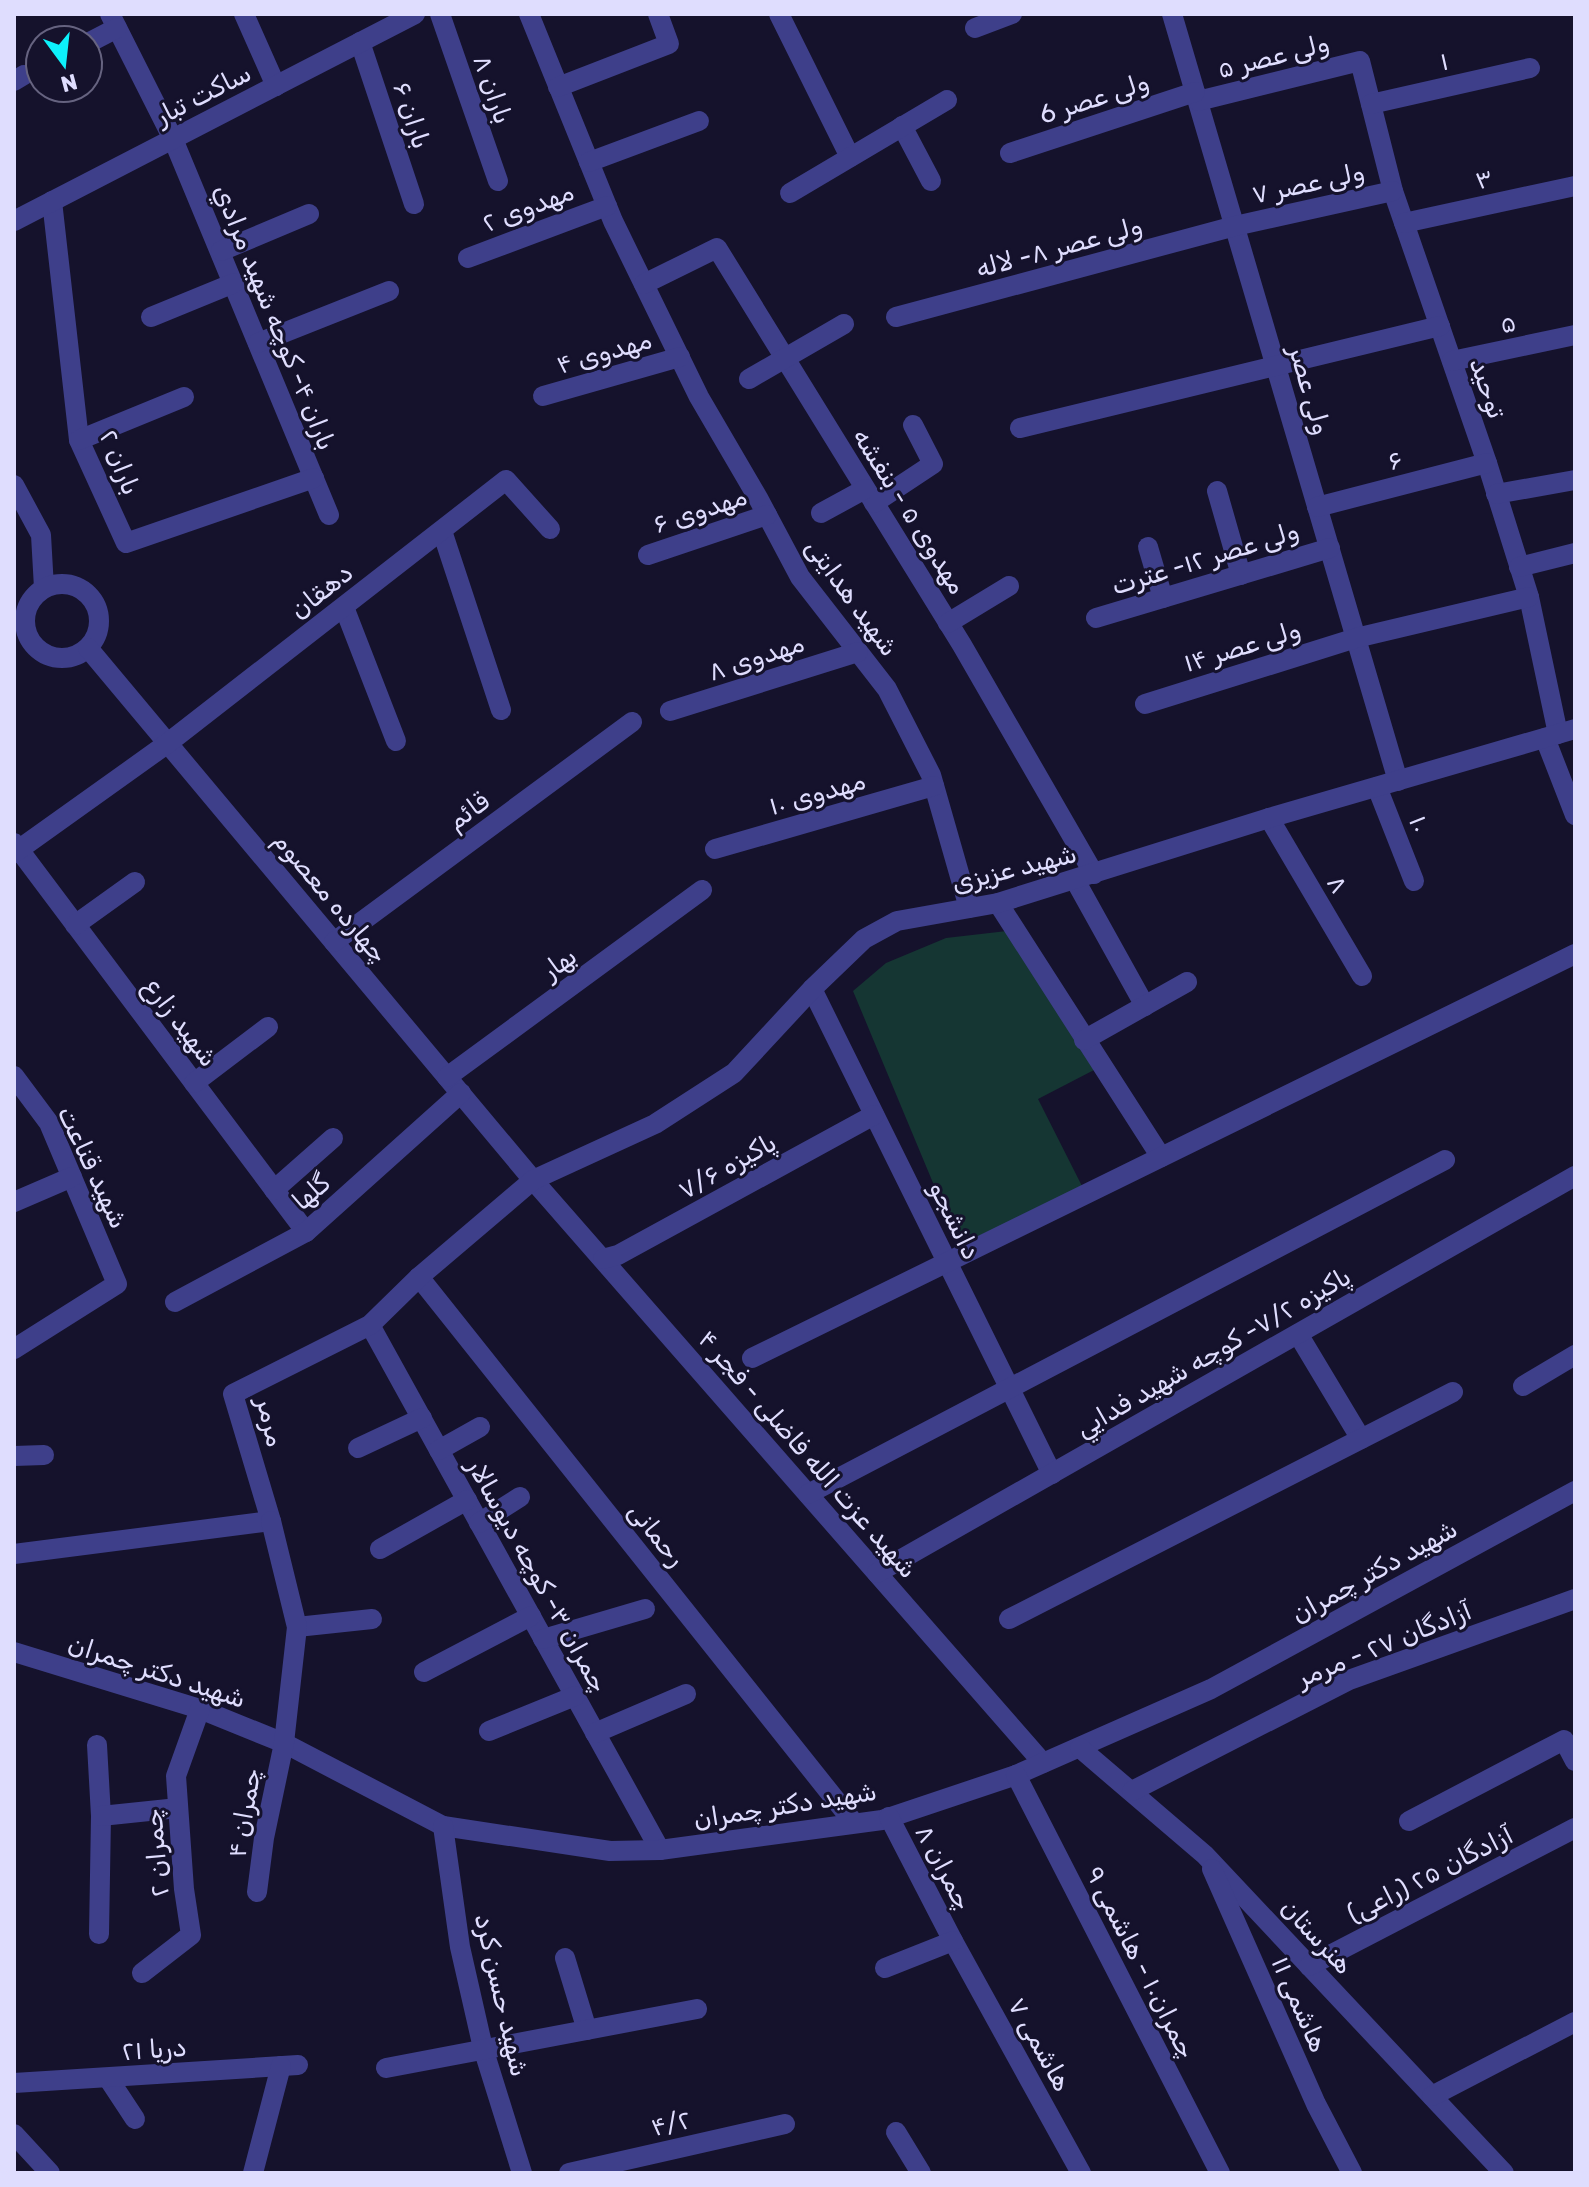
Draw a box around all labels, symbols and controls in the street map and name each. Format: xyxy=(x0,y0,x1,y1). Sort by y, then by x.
north arrow xyxy=(24,24,104,104)
street label: ولی عصر ۵ xyxy=(1214,28,1332,85)
street label: ۱ xyxy=(1437,45,1452,77)
street label: باران ۸ xyxy=(466,51,519,128)
street label: ساکت تبار xyxy=(148,57,256,133)
street label: ولی عصر 6 xyxy=(1035,66,1153,131)
text: N xyxy=(58,68,80,98)
street label: باران ۶ xyxy=(386,78,437,153)
street label: ولی عصر ۷ xyxy=(1249,156,1367,211)
street label: ۳ xyxy=(1473,163,1496,196)
street label: مهدوی ۲ xyxy=(478,176,578,239)
street label: باران ۴- كوچه شهيد مرادي xyxy=(205,180,342,455)
street label: ولی عصر ۸- لاله xyxy=(973,210,1146,285)
street label: ۵ xyxy=(1497,307,1519,340)
street label: مهدوی ۴ xyxy=(553,324,655,381)
street label: ولی عصر xyxy=(1281,340,1337,438)
street label: توحید xyxy=(1463,354,1512,423)
street label: مهدوی ۵ - بنفشه xyxy=(846,423,973,600)
street label: باران ۲ xyxy=(93,425,147,499)
street label: ۶ xyxy=(1385,444,1406,477)
street label: مهدوی ۶ xyxy=(649,481,751,540)
street label: ولی عصر ۱۲- عترت xyxy=(1108,515,1303,602)
street label: شهید هدایتی xyxy=(798,532,905,662)
street label: دهقان xyxy=(284,557,359,626)
street label: ولی عصر ۱۴ xyxy=(1180,614,1304,679)
street label: مهدوی ۸ xyxy=(704,627,808,688)
street label: مهدوی ۱۰ xyxy=(765,765,869,822)
street label: قائم xyxy=(441,786,496,838)
street label: ۱۰ xyxy=(1402,811,1437,838)
street label: چهارده معصوم xyxy=(266,826,394,970)
street label: شهید عزیزی xyxy=(948,838,1080,899)
street label: ۸ xyxy=(1320,869,1355,899)
street label: بهار xyxy=(534,940,583,988)
street label: شهید زارع xyxy=(136,972,224,1074)
street label: شهید قناعت xyxy=(51,1101,134,1233)
street label: پاکیزه ۷/۶ xyxy=(673,1127,782,1207)
street label: گلها xyxy=(286,1167,337,1217)
street label: دانشجو xyxy=(922,1176,987,1265)
street label: پاکیزه ۷/۲- كوچه شهيد فدايي xyxy=(1070,1261,1358,1447)
street label: شهید عزت الله فاضلی - فجر ۴ xyxy=(692,1324,924,1585)
street label: مرمر xyxy=(249,1392,291,1450)
street label: چمران ۳- كوچه ديوسالار xyxy=(459,1451,615,1698)
street label: رحمانی xyxy=(621,1496,692,1573)
street label: شهید دکتر چمران xyxy=(1286,1513,1463,1630)
street label: آزادگان ۲۷ - مرمر xyxy=(1290,1595,1477,1694)
street label: شهید دکتر چمران xyxy=(64,1628,250,1715)
street label: چمران ۴ xyxy=(221,1766,268,1860)
street label: شهید دکتر چمران xyxy=(691,1776,879,1835)
street label: چمران ۲ xyxy=(137,1808,176,1898)
street label: چمران ۸ xyxy=(908,1819,979,1915)
street label: آزادگان ۲۵ (راعی) xyxy=(1342,1819,1519,1930)
street label: چمران۱۰ - هاشمی ۹ xyxy=(1079,1861,1202,2063)
street label: هنرستان xyxy=(1274,1892,1359,1980)
street label: شهید حسن کرد xyxy=(468,1911,535,2080)
street label: هاشمی ۱۱ xyxy=(1265,1951,1334,2057)
street label: هاشمی ۷ xyxy=(1001,1992,1078,2096)
street label: دریا ۲۱ xyxy=(121,2032,187,2067)
street label: ۴/۲ xyxy=(648,2104,694,2143)

